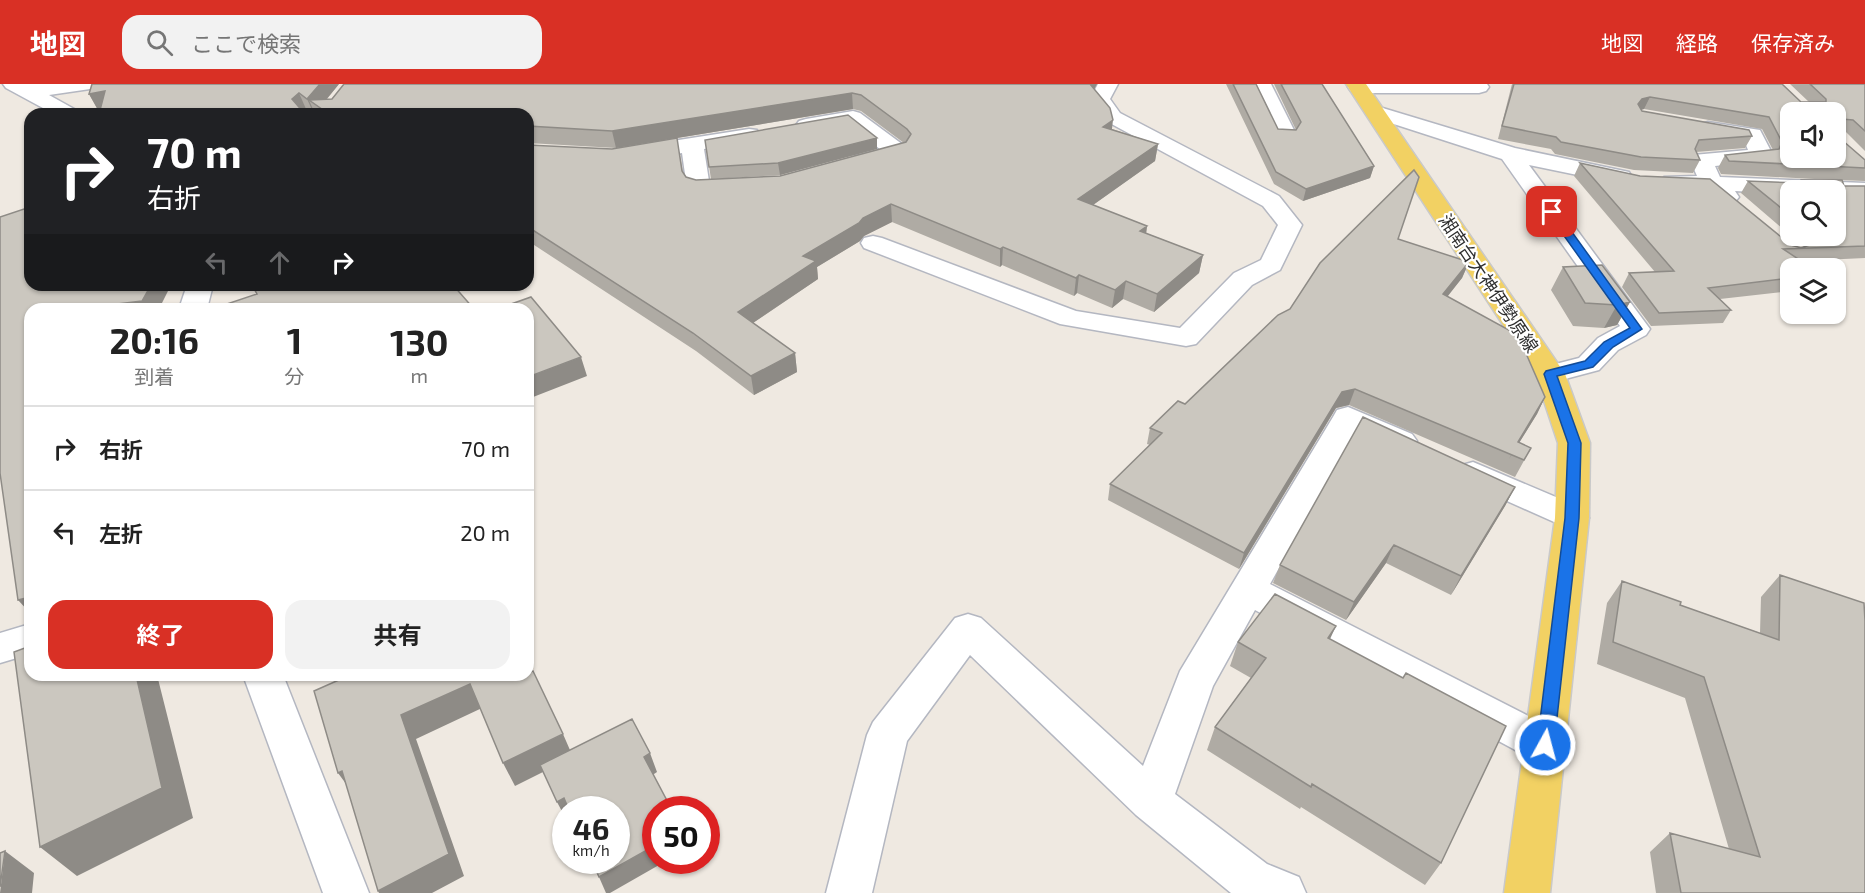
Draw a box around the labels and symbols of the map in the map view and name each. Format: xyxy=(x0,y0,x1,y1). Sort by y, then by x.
pin xyxy=(1526,186,1577,237)
street label: 湘南台大神伊勢原線 xyxy=(1435,210,1543,356)
position arrow xyxy=(1513,713,1577,777)
speed limit sign: 50 xyxy=(642,796,720,874)

